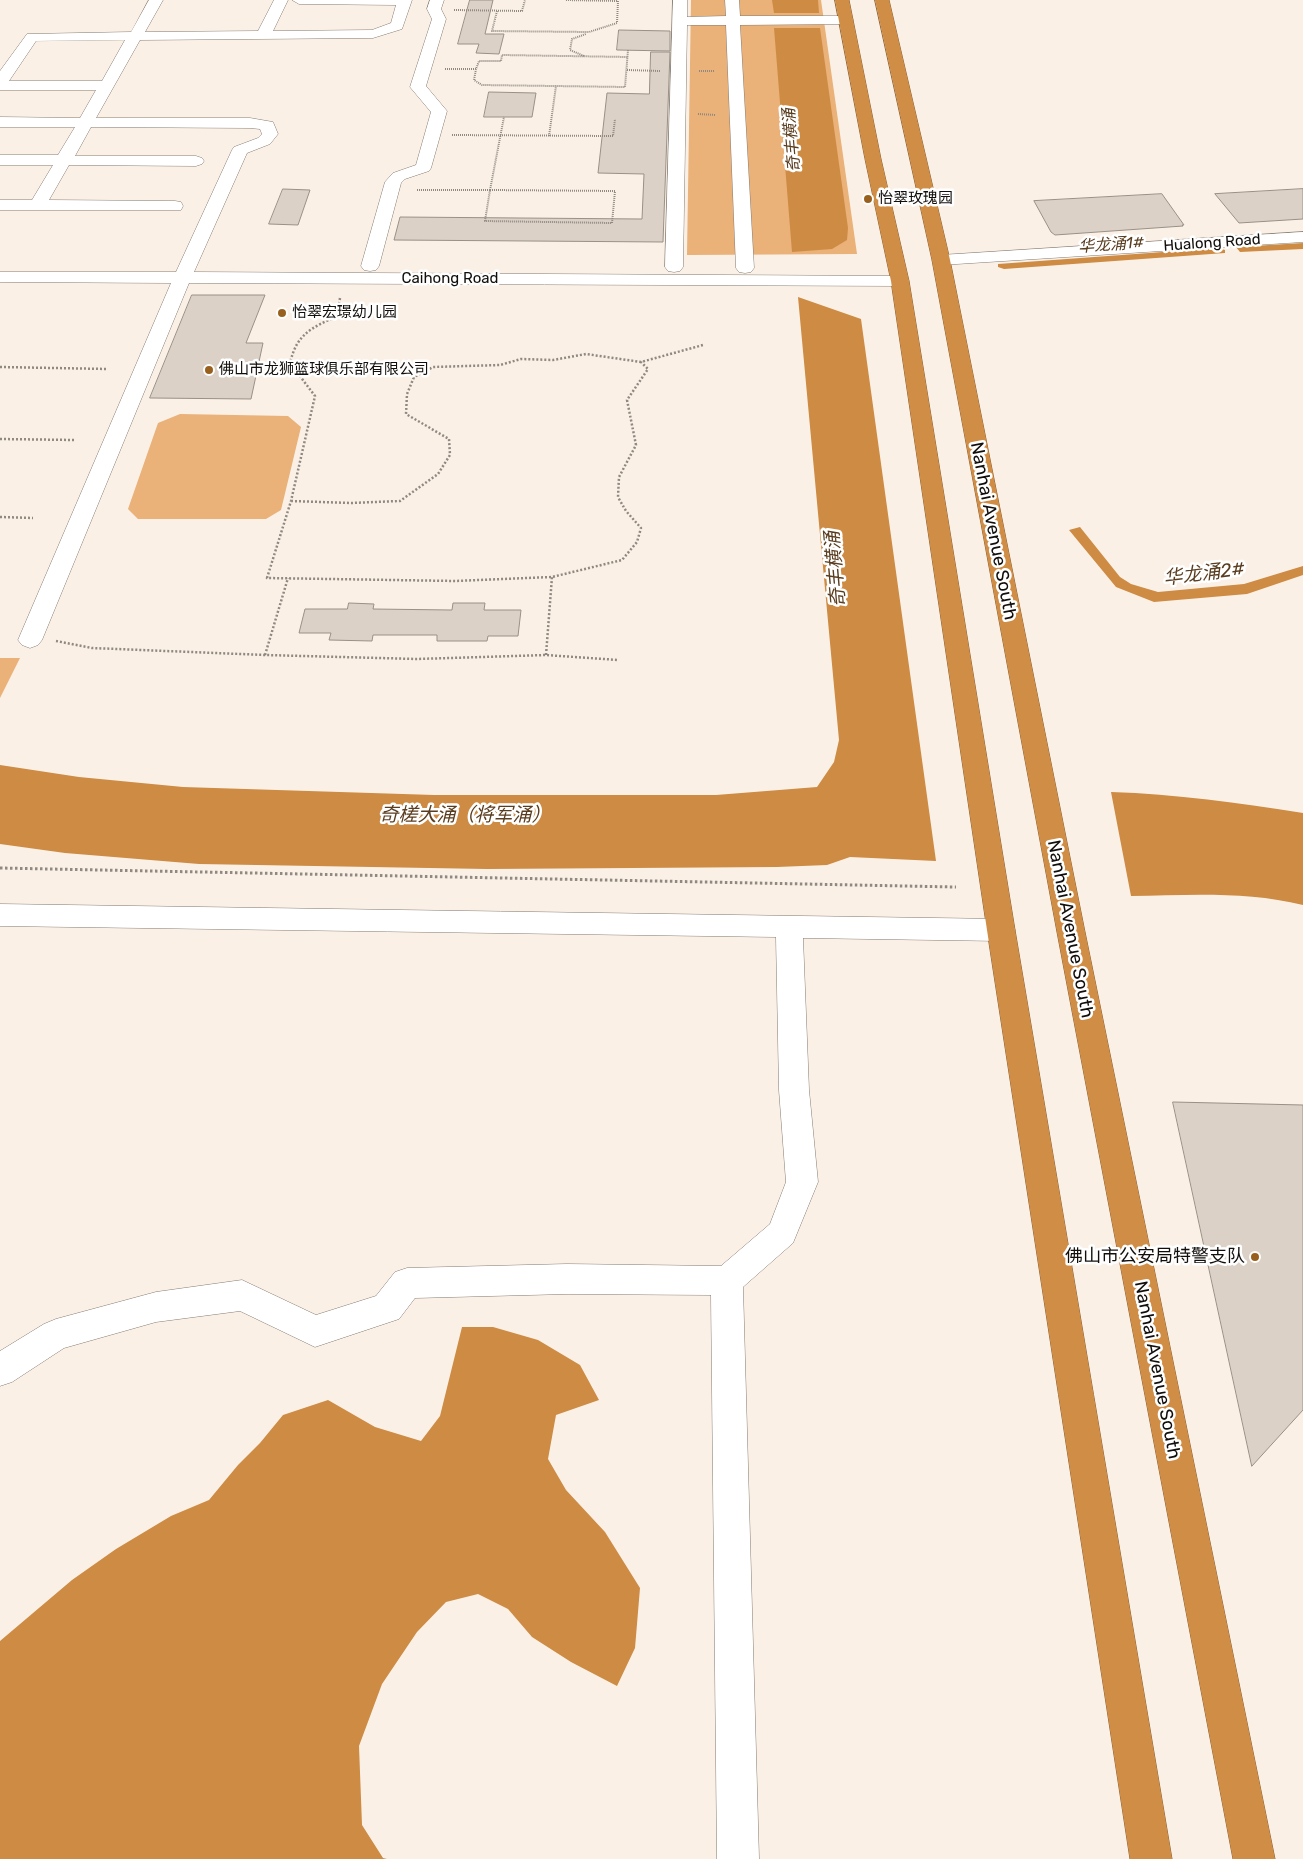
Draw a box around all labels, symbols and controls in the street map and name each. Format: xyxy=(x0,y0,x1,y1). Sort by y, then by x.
water label: 奇丰横涌 xyxy=(780,107,804,173)
place label: 怡翠玫瑰园 xyxy=(878,190,953,208)
marker: 怡翠玫瑰园 xyxy=(862,193,874,205)
street label: Hualong Road xyxy=(1163,231,1261,255)
water label: 华龙涌1# xyxy=(1077,233,1145,257)
street label: Caihong Road xyxy=(402,270,498,288)
place label: 怡翠宏璟幼儿园 xyxy=(292,304,397,322)
marker: 怡翠宏璟幼儿园 xyxy=(276,307,288,319)
place label: 佛山市龙狮篮球俱乐部有限公司 xyxy=(219,361,429,379)
marker: 佛山市龙狮篮球俱乐部有限公司 xyxy=(203,364,215,376)
street label: Nanhai Avenue South xyxy=(965,440,1021,622)
water label: 奇丰横涌 xyxy=(821,530,851,608)
water label: 华龙涌2# xyxy=(1162,558,1246,590)
water label: 奇槎大涌（将军涌） xyxy=(380,805,550,827)
street label: Nanhai Avenue South xyxy=(1042,838,1098,1020)
place label: 佛山市公安局特警支队 xyxy=(1065,1246,1245,1268)
marker: 佛山市公安局特警支队 xyxy=(1249,1251,1261,1263)
street label: Nanhai Avenue South xyxy=(1129,1279,1185,1461)

